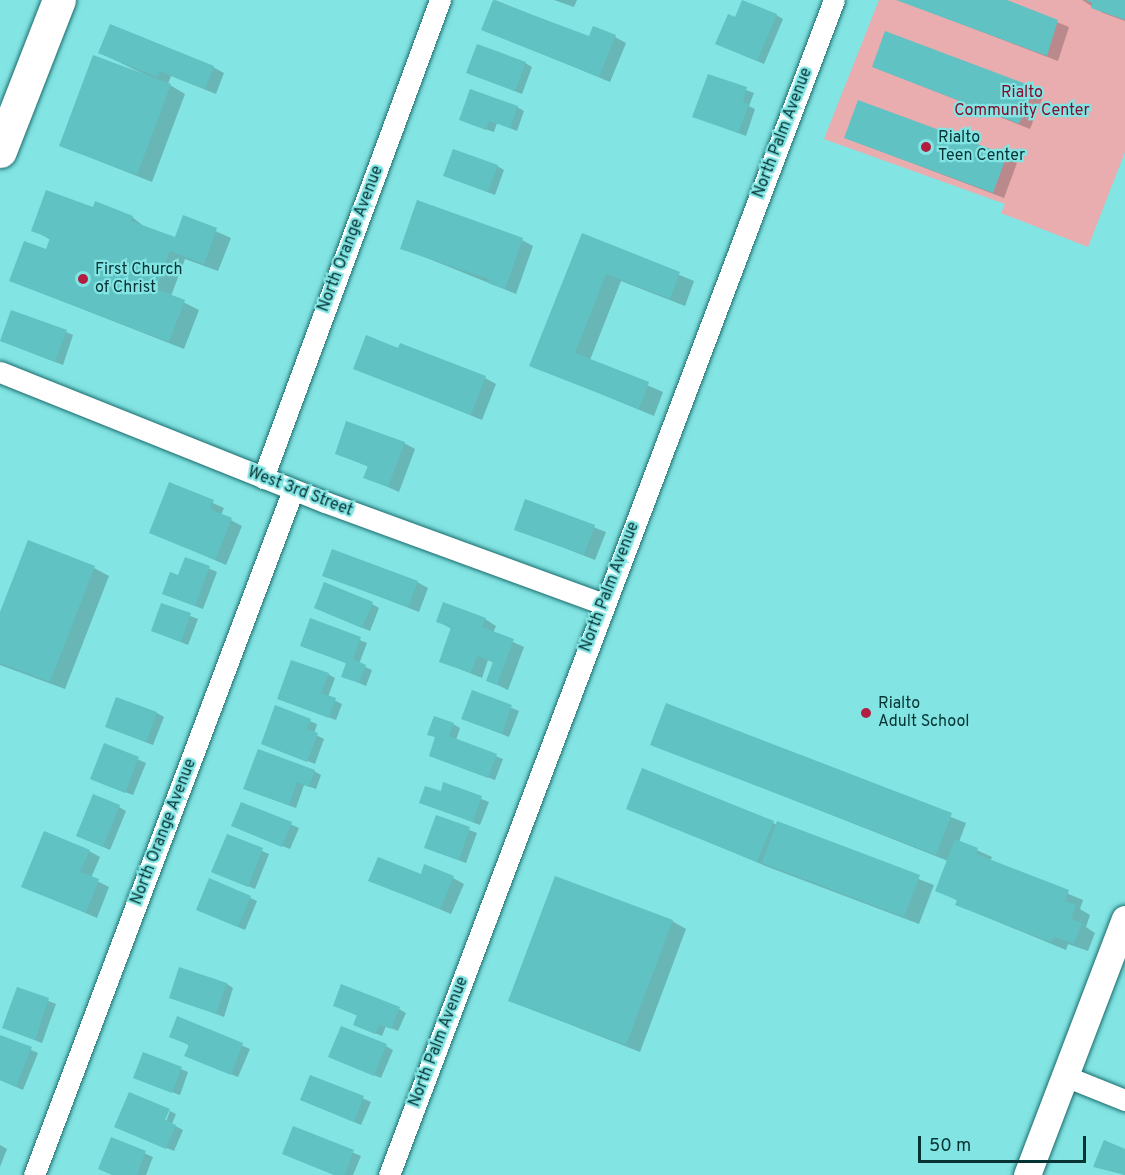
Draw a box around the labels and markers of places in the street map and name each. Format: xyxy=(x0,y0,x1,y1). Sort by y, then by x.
place label: Rialto Teen Center xyxy=(938,128,1025,166)
marker: Rialto Teen Center xyxy=(919,140,933,154)
place label: First Church of Christ xyxy=(95,260,183,298)
marker: First Church of Christ xyxy=(76,272,90,286)
place label: Rialto Adult School xyxy=(878,694,970,732)
marker: Rialto Adult School xyxy=(859,706,873,720)

